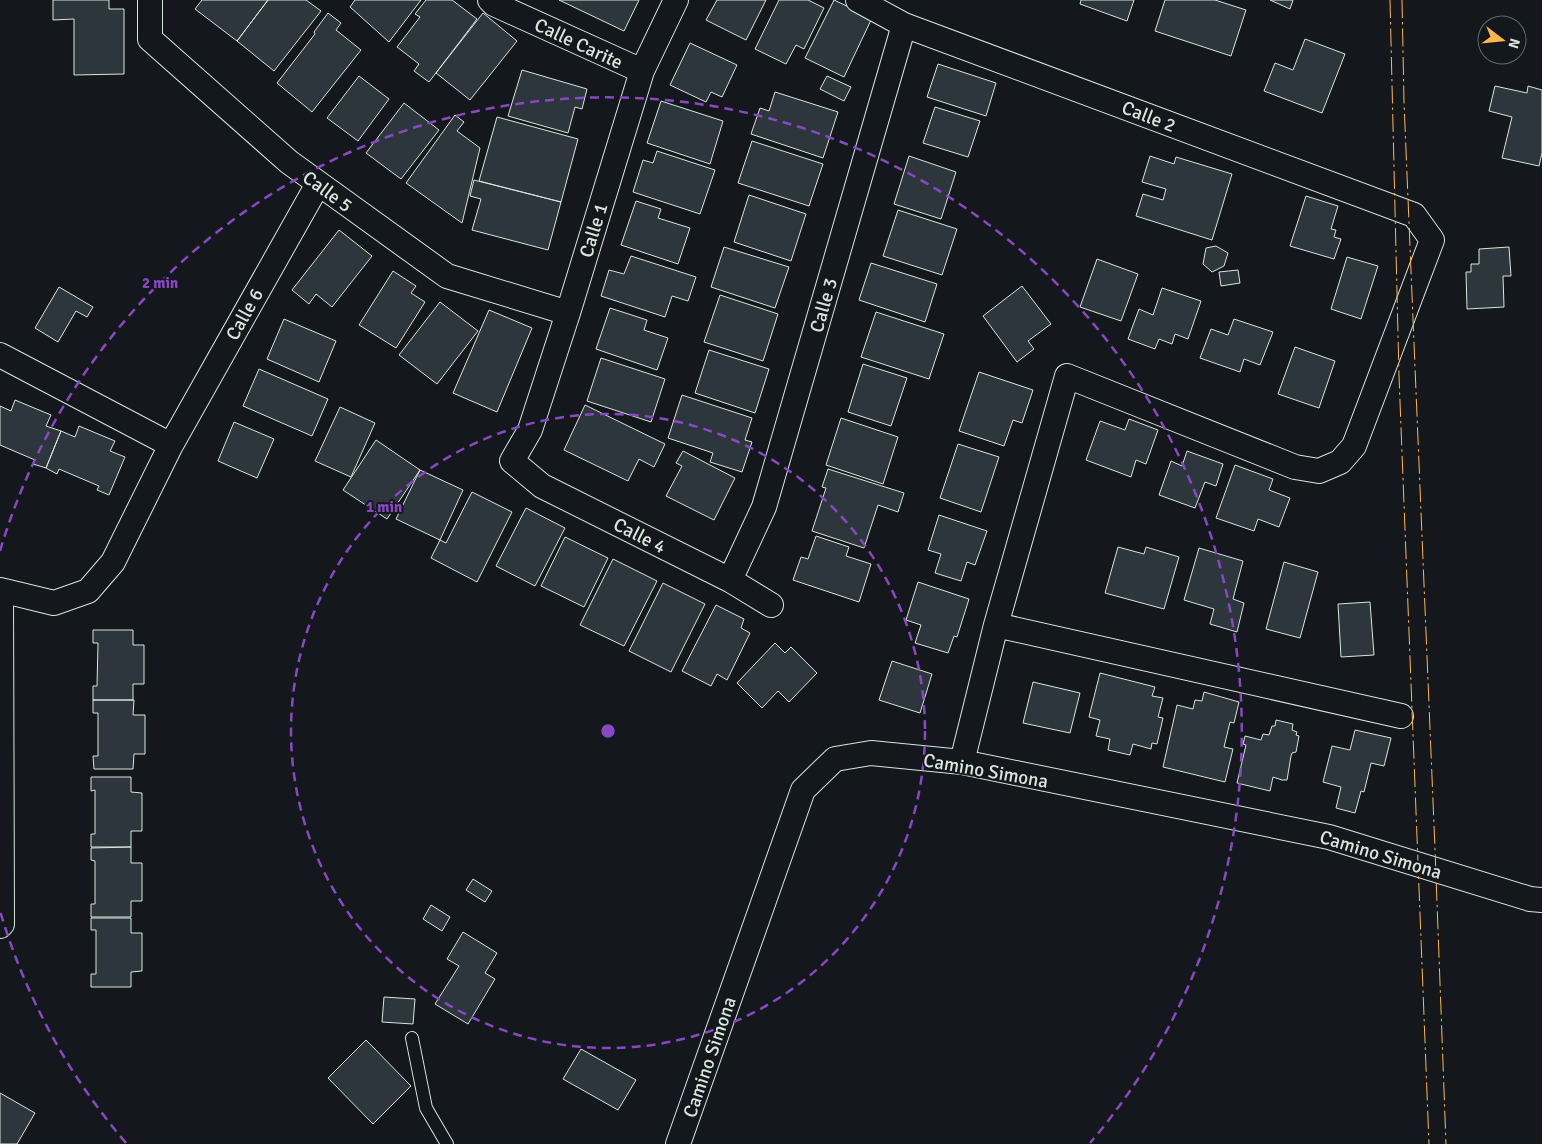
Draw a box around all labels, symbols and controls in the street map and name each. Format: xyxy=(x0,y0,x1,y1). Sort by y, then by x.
street label: Calle Carite xyxy=(531,13,627,75)
north arrow xyxy=(1477,15,1527,65)
text: N xyxy=(1505,36,1524,50)
street label: Calle 2 xyxy=(1118,96,1179,138)
street label: Calle 5 xyxy=(298,166,357,218)
street label: Calle 1 xyxy=(574,200,614,260)
text: 2 min xyxy=(142,274,178,292)
street label: Calle 3 xyxy=(805,275,843,335)
street label: Calle 6 xyxy=(221,284,269,345)
text: 1 min xyxy=(366,498,402,516)
street label: Calle 4 xyxy=(609,513,670,559)
centre of rings xyxy=(599,722,617,740)
street label: Camino Simona xyxy=(921,748,1050,794)
street label: Camino Simona xyxy=(1317,825,1445,885)
street label: Camino Simona xyxy=(678,994,742,1121)

